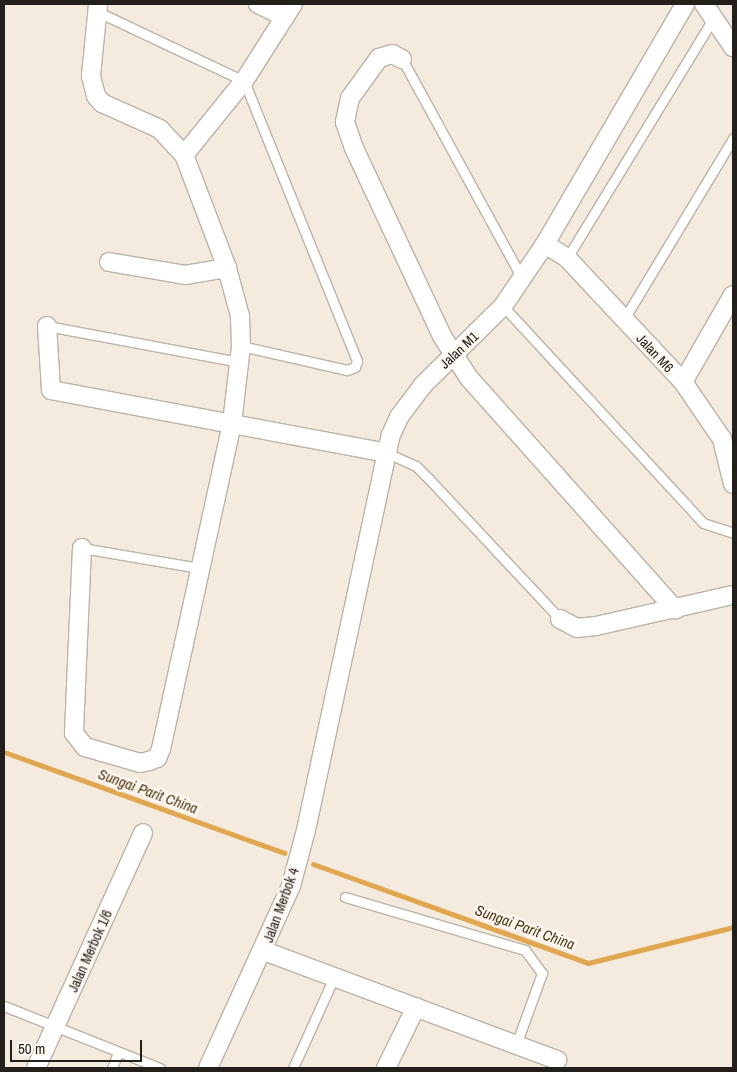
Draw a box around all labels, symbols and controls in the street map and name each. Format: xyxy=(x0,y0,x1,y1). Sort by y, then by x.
street label: Jalan M1 xyxy=(436,328,482,372)
street label: Jalan M6 xyxy=(633,330,677,376)
water label: Sungai Parit China xyxy=(96,765,200,817)
street label: Jalan Merbok 4 xyxy=(260,865,302,945)
water label: Sungai Parit China xyxy=(473,901,577,953)
street label: Jalan Merbok 1/6 xyxy=(64,907,116,995)
scale bar xyxy=(12,1030,145,1062)
text: 50 m xyxy=(18,1038,45,1059)

